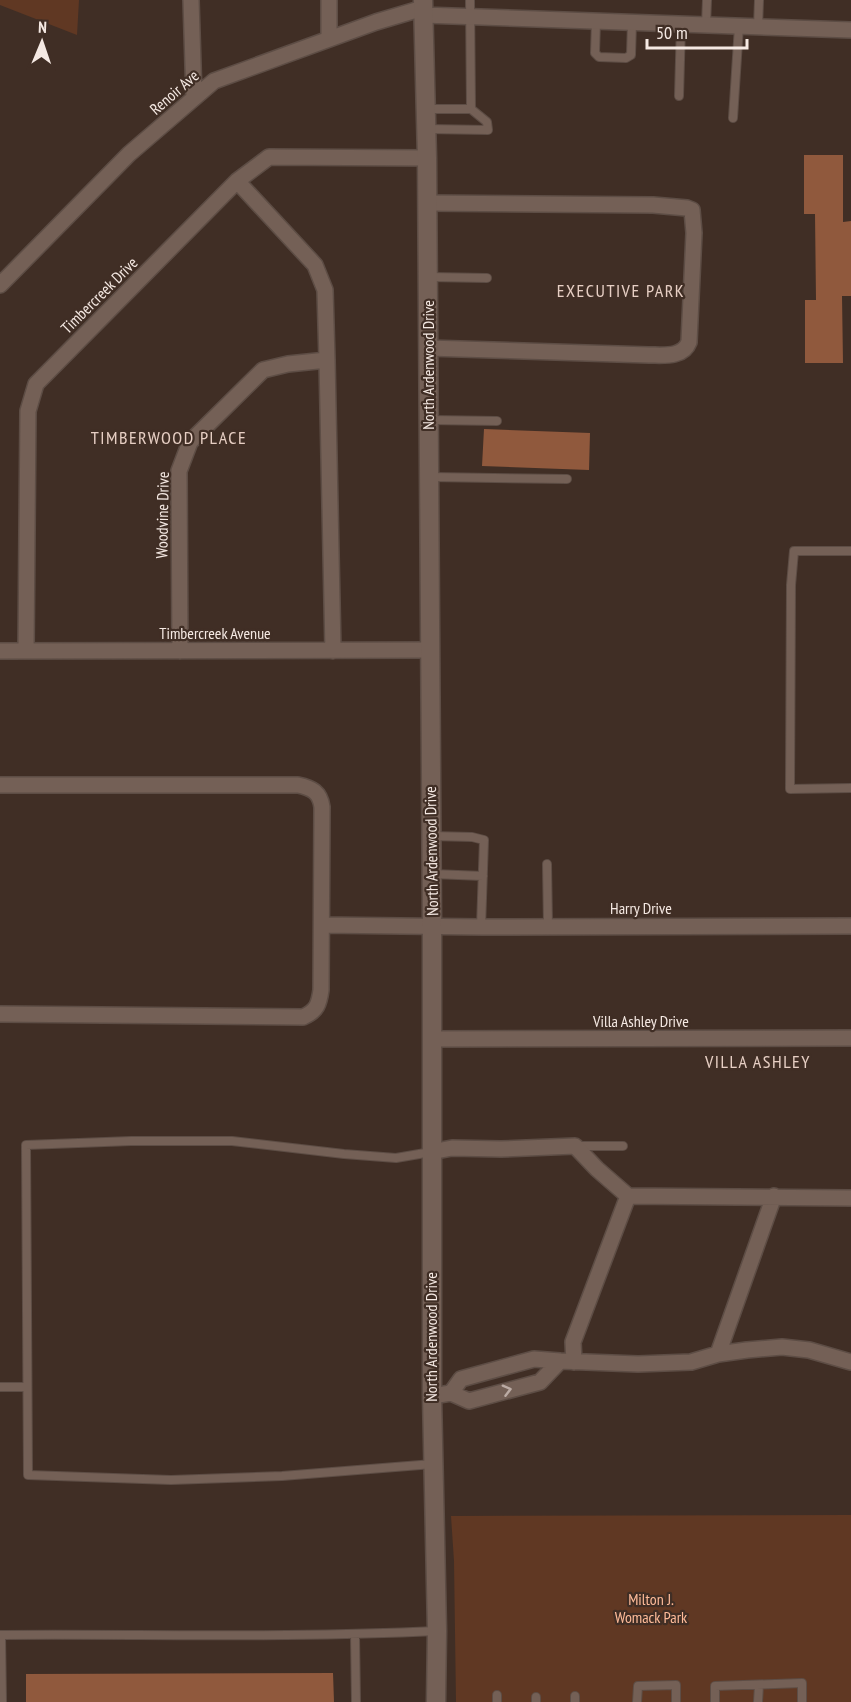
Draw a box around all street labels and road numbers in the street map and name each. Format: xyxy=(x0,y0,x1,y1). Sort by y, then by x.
street label: Renoir Ave xyxy=(145,65,203,119)
street label: Timbercreek Drive xyxy=(56,252,142,338)
street label: North Ardenwood Drive xyxy=(418,300,438,430)
street label: Woodvine Drive xyxy=(151,471,173,559)
street label: Timbercreek Avenue xyxy=(159,623,271,643)
street label: North Ardenwood Drive xyxy=(420,786,442,916)
street label: Harry Drive xyxy=(610,898,672,918)
street label: Villa Ashley Drive xyxy=(592,1011,689,1031)
street label: North Ardenwood Drive xyxy=(421,1272,441,1402)

